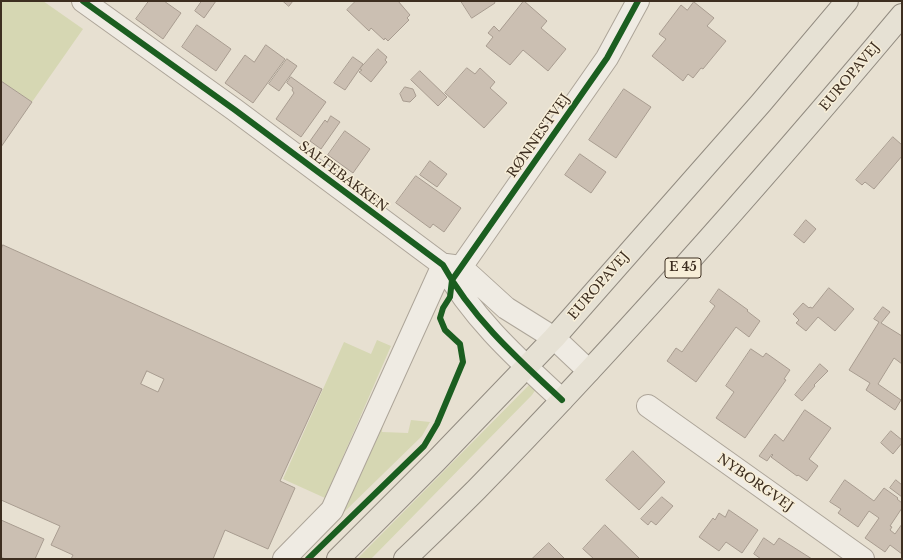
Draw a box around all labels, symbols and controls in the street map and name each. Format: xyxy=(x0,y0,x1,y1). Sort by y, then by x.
street label: EUROPAVEJ xyxy=(817,40,883,114)
street label: RØNNESTVEJ xyxy=(504,91,574,181)
street label: SALTEBAKKEN xyxy=(295,138,391,216)
street label: EUROPAVEJ xyxy=(565,249,633,323)
road number: E 45 xyxy=(665,258,701,278)
street label: NYBORGVEJ xyxy=(714,451,796,515)

